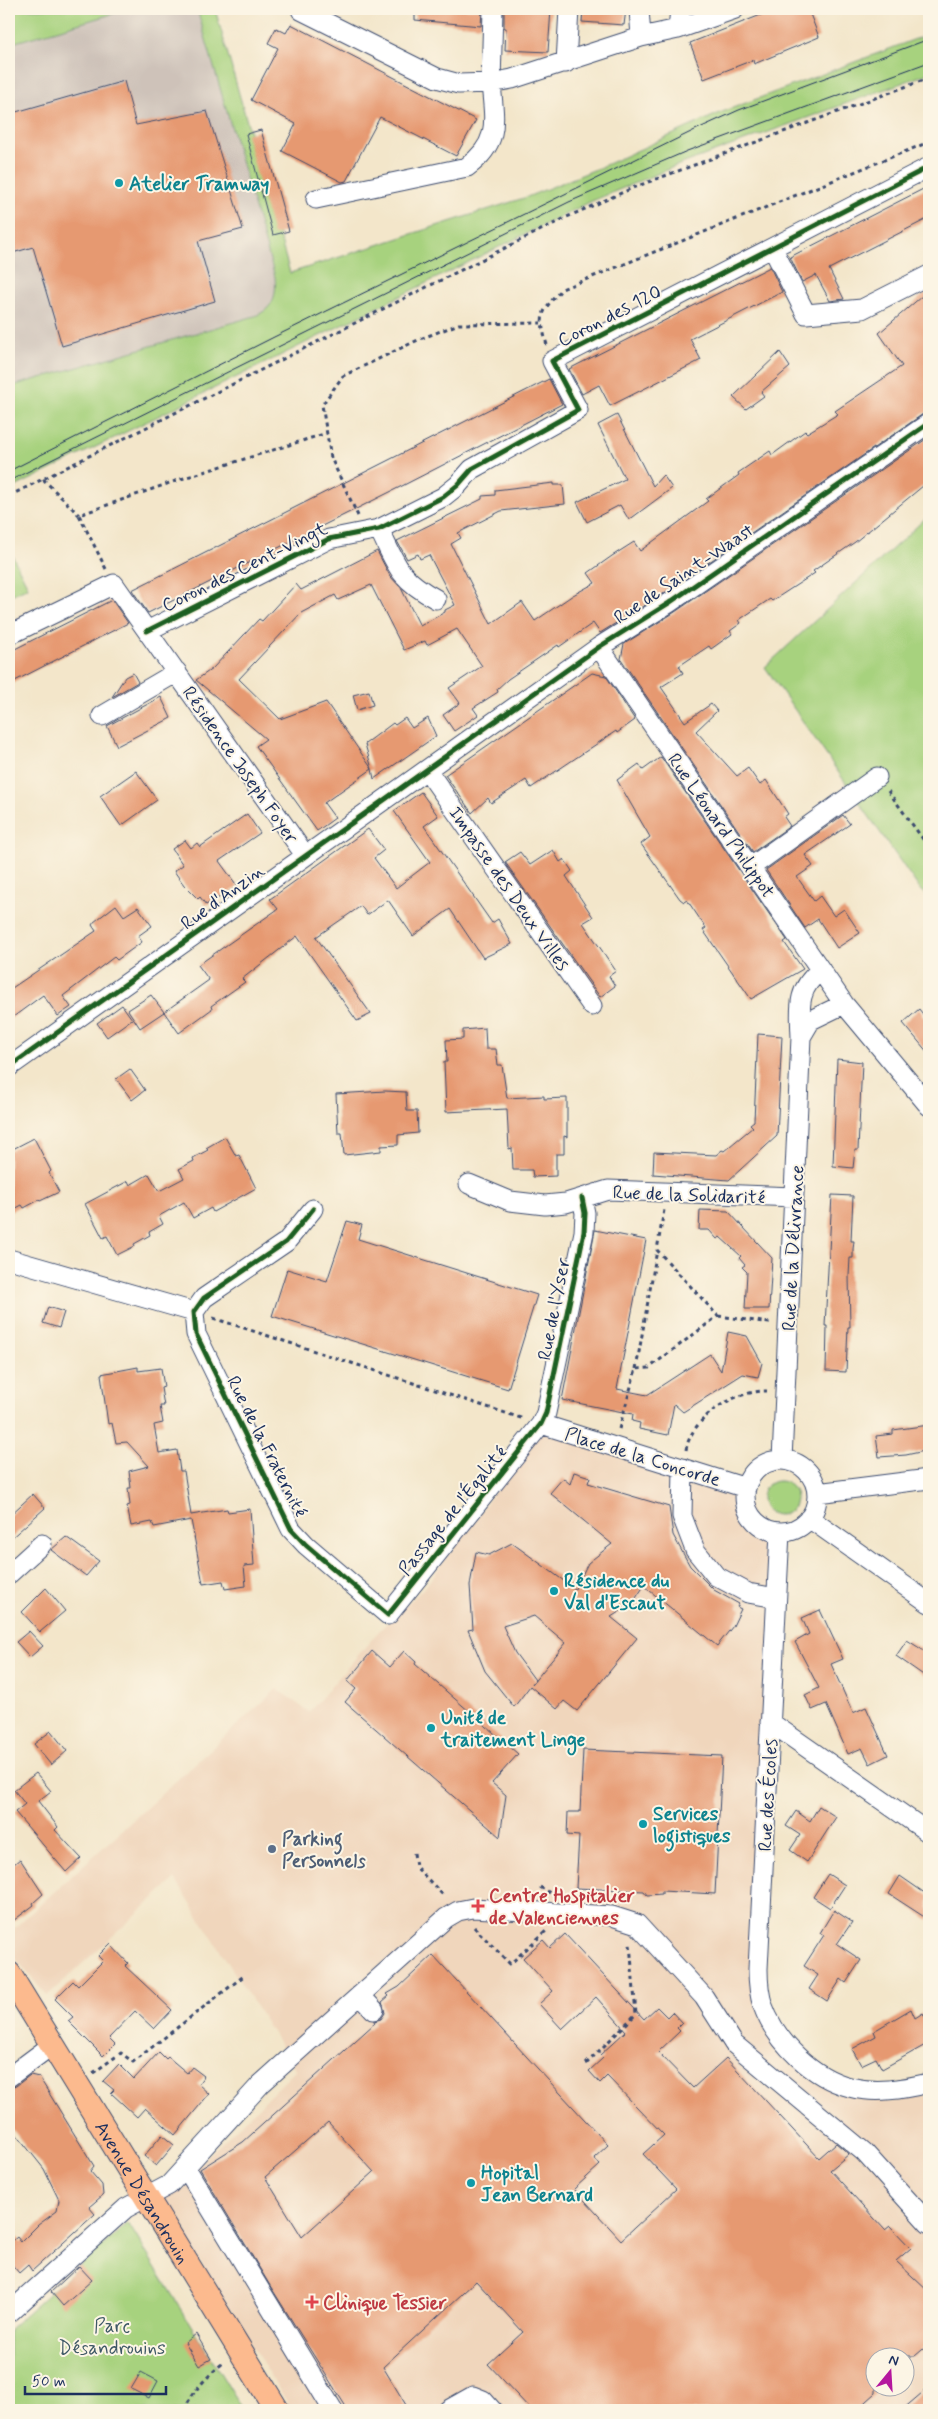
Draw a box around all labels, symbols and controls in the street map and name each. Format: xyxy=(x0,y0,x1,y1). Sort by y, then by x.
place label: Atelier Tramway xyxy=(129,172,270,197)
marker: Atelier Tramway xyxy=(113,177,125,189)
street label: Coron des 120 xyxy=(554,279,666,353)
street label: Coron des Cent-Vingt xyxy=(158,516,332,620)
street label: Rue de Saint-Waast xyxy=(609,518,759,630)
street label: Résidence Joseph Foyer xyxy=(175,681,304,849)
street label: Rue Léonard Philippot xyxy=(661,748,780,903)
street label: Impasse des Deux Villes xyxy=(443,802,575,976)
street label: Rue d'Anzin xyxy=(176,858,270,936)
street label: Rue de la Délivrance xyxy=(777,1164,810,1332)
street label: Rue de la Solidarité xyxy=(612,1180,766,1211)
street label: Rue de l'Yser xyxy=(532,1256,577,1363)
street label: Rue de la Fraternité xyxy=(220,1372,313,1522)
street label: Place de la Concorde xyxy=(562,1422,723,1493)
street label: Passage de l'Égalité xyxy=(392,1440,514,1582)
place label: Résidence du Val d'Escaut xyxy=(564,1569,670,1616)
marker: Résidence du Val d'Escaut xyxy=(548,1585,560,1597)
place label: Unité de traitement Linge xyxy=(440,1706,585,1756)
marker: Unité de traitement Linge xyxy=(425,1722,437,1734)
street label: Rue des Écoles xyxy=(752,1738,784,1852)
place label: Services logistiques xyxy=(653,1802,731,1852)
marker: Services logistiques xyxy=(637,1818,649,1830)
place label: Parking Personnels xyxy=(282,1827,366,1874)
marker: Parking Personnels xyxy=(266,1843,278,1855)
place label: Centre Hospitalier de Valenciennes xyxy=(489,1884,635,1931)
marker: Centre Hospitalier de Valenciennes xyxy=(471,1899,485,1913)
street label: Avenue Désandrouin xyxy=(88,2117,195,2269)
place label: Hopital Jean Bernard xyxy=(481,2161,593,2208)
marker: Hopital Jean Bernard xyxy=(465,2177,477,2189)
place label: Clinique Tessier xyxy=(323,2291,447,2316)
marker: Clinique Tessier xyxy=(305,2295,319,2309)
park label: Parc Désandrouins xyxy=(58,2314,166,2361)
north arrow xyxy=(866,2346,916,2396)
text: N xyxy=(886,2351,901,2371)
scale bar xyxy=(25,2364,166,2396)
text: 50 m xyxy=(32,2372,66,2392)

